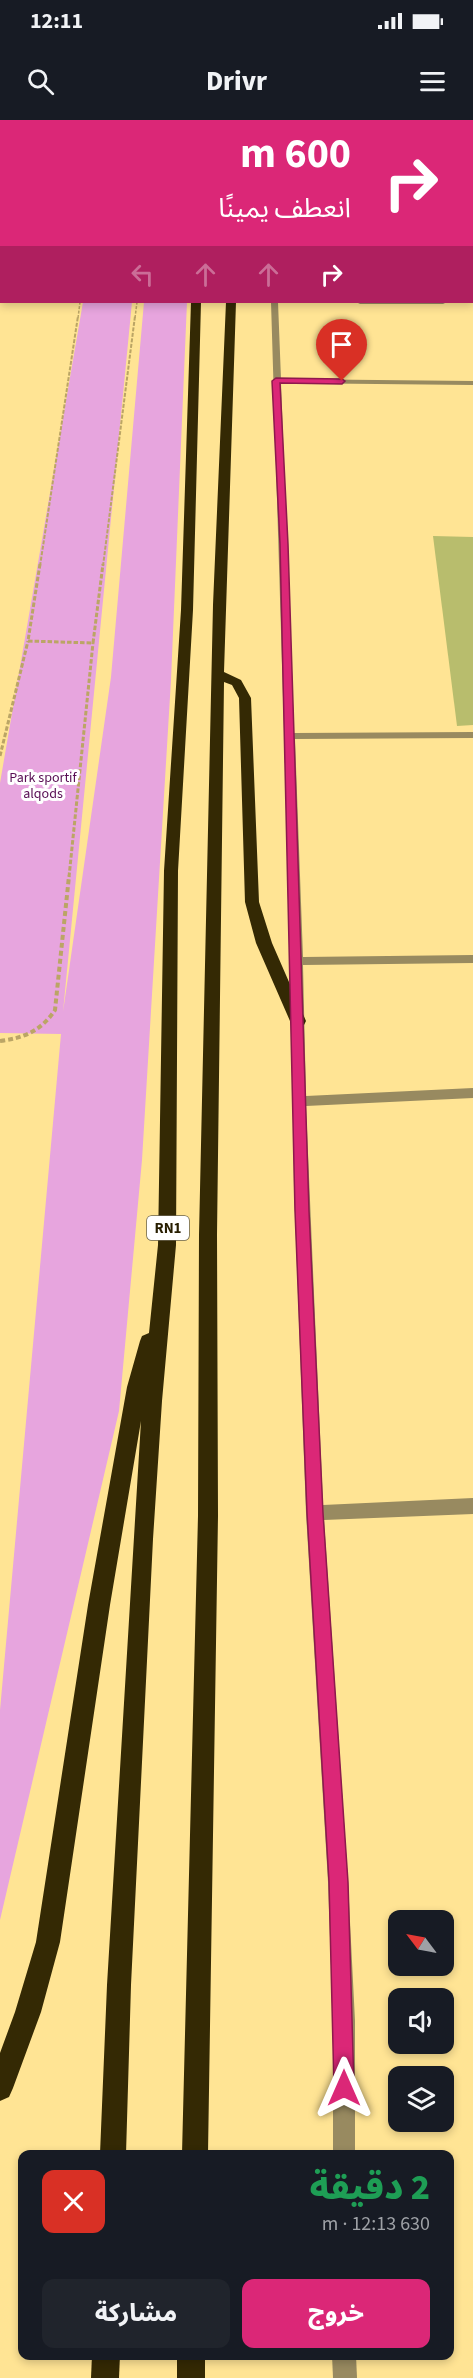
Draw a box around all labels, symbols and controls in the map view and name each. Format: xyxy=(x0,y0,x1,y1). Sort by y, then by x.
text: 12:11 xyxy=(30,5,83,37)
text: Drivr xyxy=(206,62,267,101)
icon: search xyxy=(24,65,57,98)
icon: menu xyxy=(416,65,449,98)
text: 600 m xyxy=(240,124,351,184)
icon: right xyxy=(372,144,450,222)
text: انعطف يمينًا xyxy=(218,189,351,228)
icon: left xyxy=(126,258,159,291)
icon: ahead xyxy=(189,258,222,291)
icon: ahead xyxy=(252,258,285,291)
icon: right xyxy=(315,258,348,291)
pin xyxy=(316,319,367,381)
icon: arrive xyxy=(325,328,358,361)
park label: Park sportif alqods xyxy=(9,768,78,804)
road number: RN1 xyxy=(147,1216,189,1240)
north arrow xyxy=(388,1910,454,1976)
map controls xyxy=(388,1910,454,2132)
button: sound xyxy=(388,1988,454,2054)
position arrow xyxy=(312,2056,376,2120)
button: layers xyxy=(388,2066,454,2132)
text: 2 دقيقة xyxy=(310,2162,430,2213)
button: close xyxy=(42,2170,105,2233)
text: 630 m · 12:13 xyxy=(322,2210,430,2238)
button: مشاركة xyxy=(42,2279,230,2348)
button: خروج xyxy=(242,2279,430,2348)

